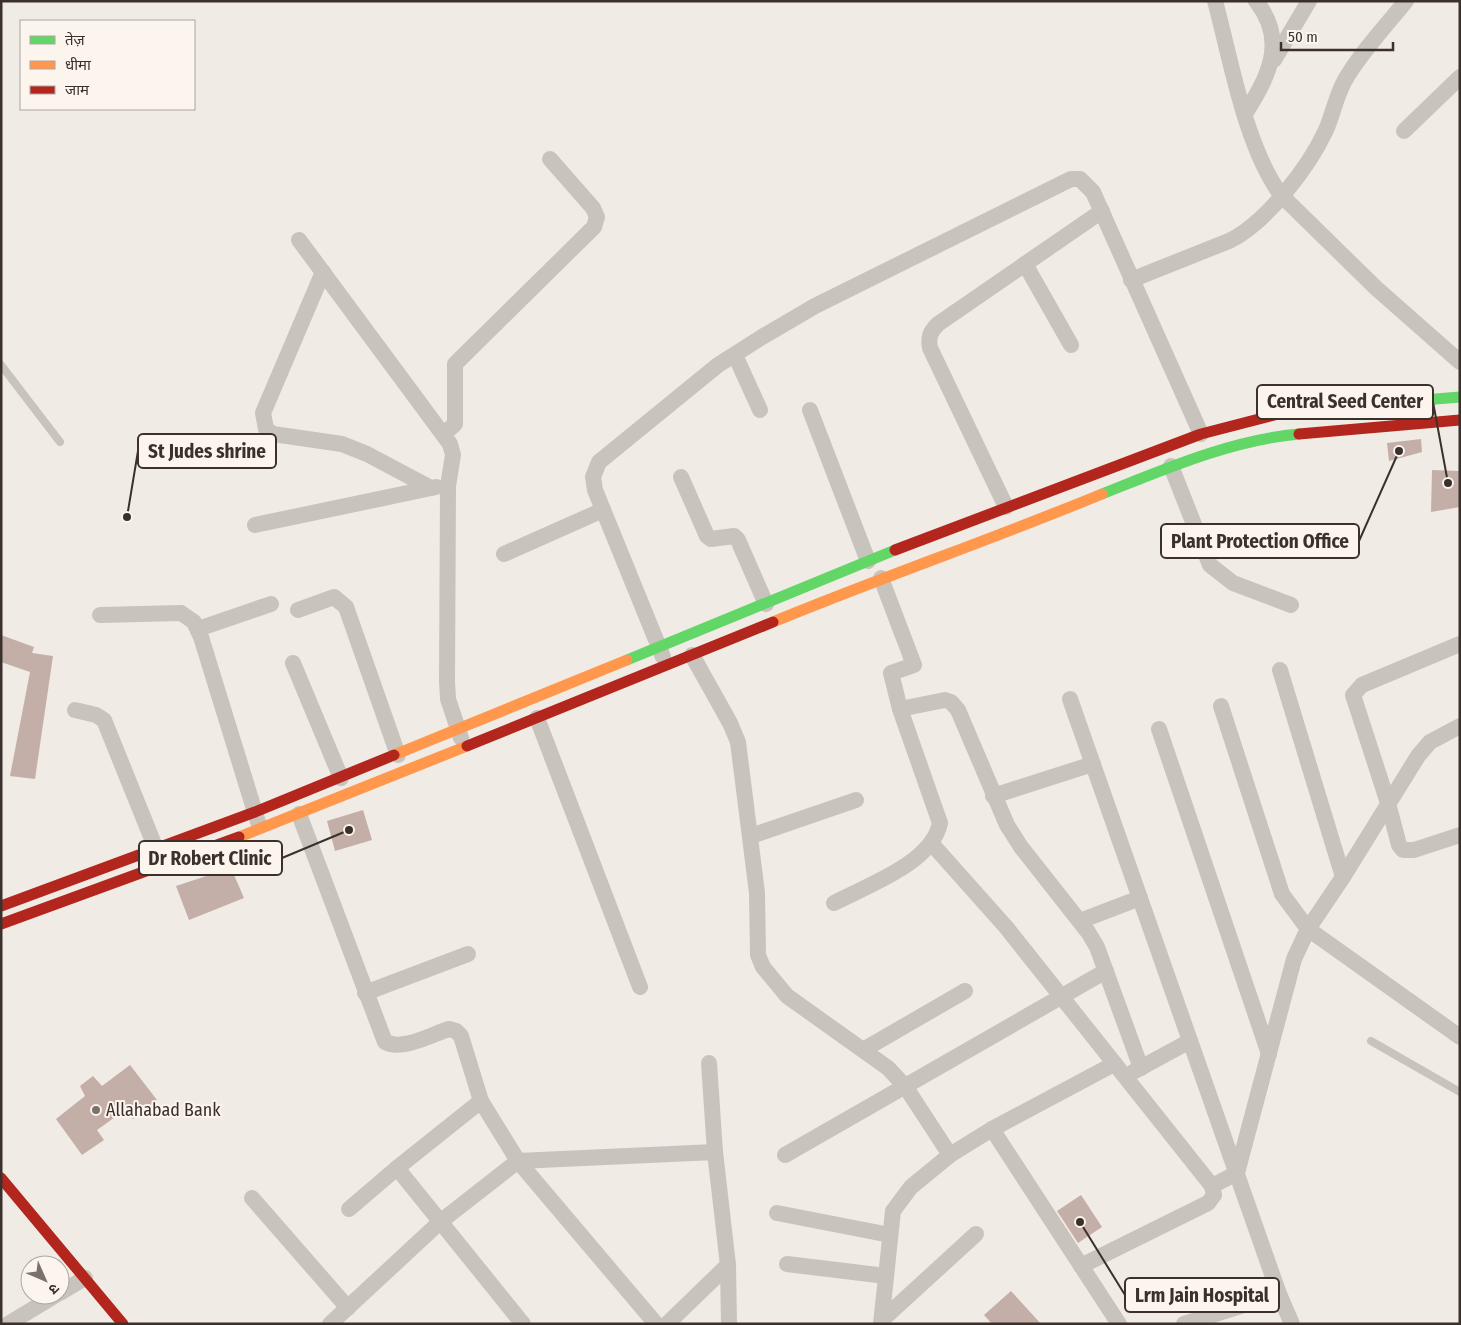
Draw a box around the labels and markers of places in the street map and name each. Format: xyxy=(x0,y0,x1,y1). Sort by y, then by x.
callout: Central Seed Center xyxy=(1257,385,1433,419)
callout: St Judes shrine xyxy=(138,434,276,468)
callout: Plant Protection Office xyxy=(1161,524,1359,558)
callout: Dr Robert Clinic xyxy=(139,841,282,875)
place label: Allahabad Bank xyxy=(106,1099,221,1121)
marker: Allahabad Bank xyxy=(90,1104,102,1116)
callout: Lrm Jain Hospital xyxy=(1125,1278,1279,1312)

